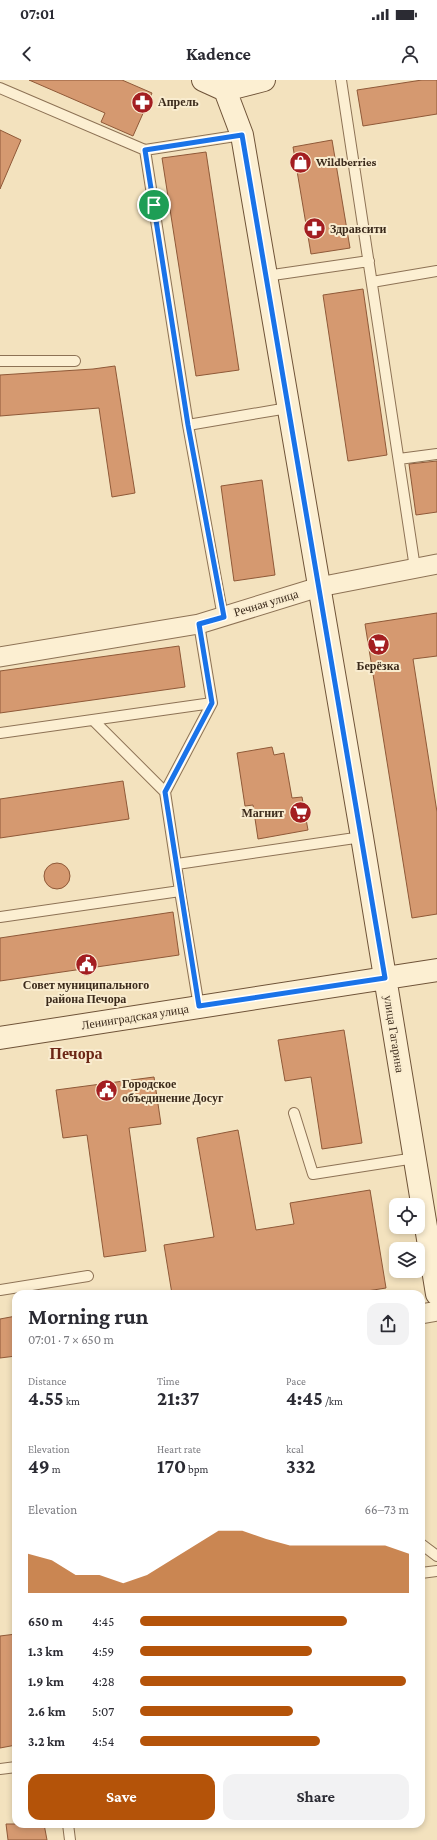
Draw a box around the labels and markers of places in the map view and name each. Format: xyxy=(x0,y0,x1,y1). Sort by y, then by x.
pharmacy icon: Апрель xyxy=(130,89,156,115)
place label: Апрель xyxy=(158,95,199,109)
shop icon: Wildberries xyxy=(288,149,314,175)
place label: Wildberries xyxy=(315,155,377,169)
pin xyxy=(137,188,171,222)
pharmacy icon: Здравсити xyxy=(301,216,327,242)
place label: Здравсити xyxy=(330,222,387,236)
supermarket icon: Берёзка xyxy=(365,632,391,658)
place label: Берёзка xyxy=(357,659,399,673)
supermarket icon: Магнит xyxy=(287,800,313,826)
place label: Магнит xyxy=(242,806,284,820)
public building icon: Совет муниципального района Печора xyxy=(73,951,99,977)
place label: Совет муниципального района Печора xyxy=(23,978,149,1006)
place label: Городское объединение Досуг xyxy=(122,1077,224,1105)
public building icon: Городское объединение Досуг xyxy=(93,1078,119,1104)

